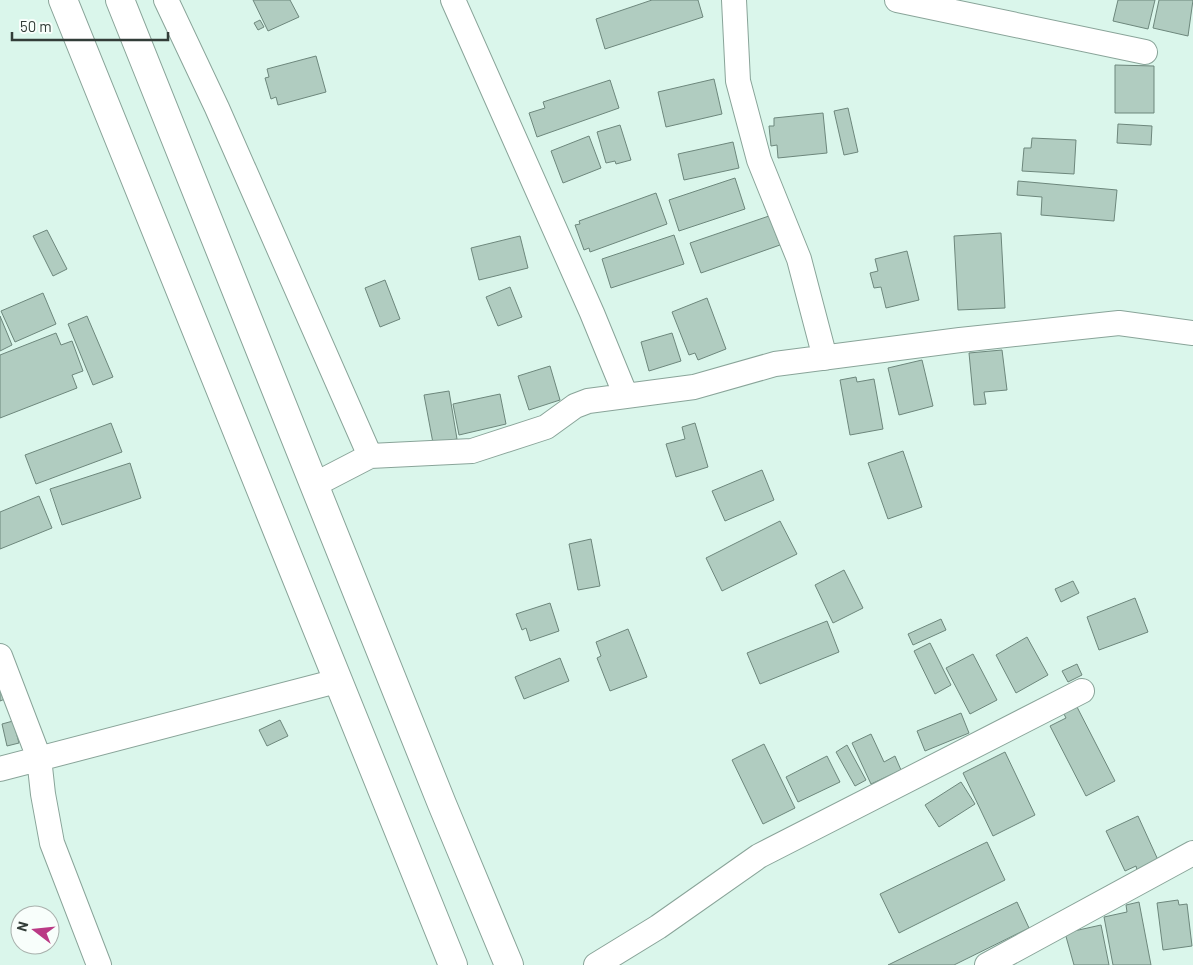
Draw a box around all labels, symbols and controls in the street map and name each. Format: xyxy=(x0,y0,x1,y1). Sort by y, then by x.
scale bar xyxy=(12,10,169,42)
text: 50 m xyxy=(20,17,52,35)
north arrow xyxy=(10,905,60,955)
text: N xyxy=(13,919,31,933)

